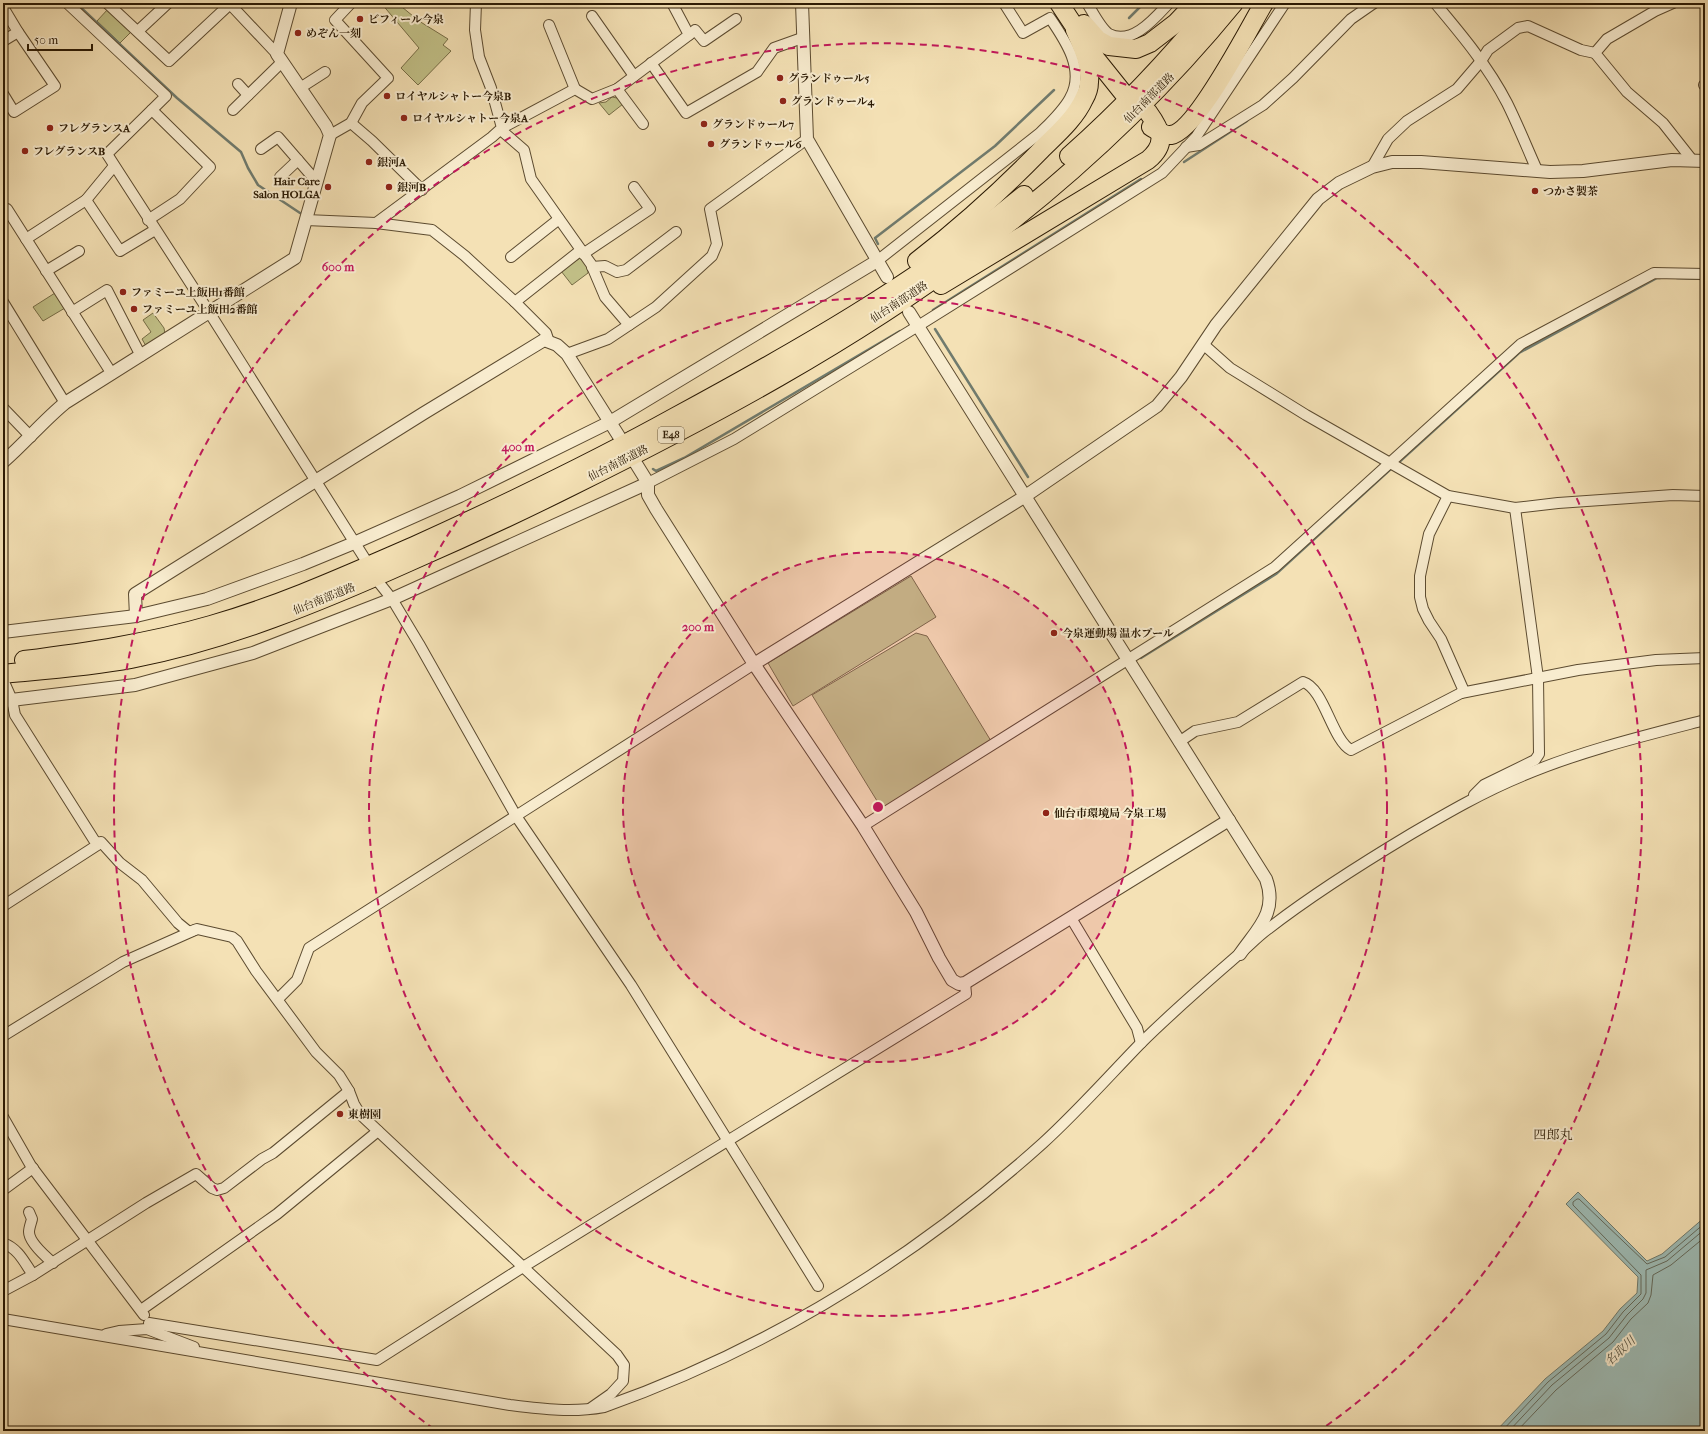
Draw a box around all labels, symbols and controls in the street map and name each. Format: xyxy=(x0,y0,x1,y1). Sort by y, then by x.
place label: ビフィール今泉 xyxy=(368,13,444,26)
marker: ビフィール今泉 xyxy=(355,14,365,24)
scale bar xyxy=(28,26,92,52)
place label: めぞん一刻 xyxy=(306,27,361,40)
marker: めぞん一刻 xyxy=(293,28,303,38)
text: 50 m xyxy=(34,33,58,47)
street label: 仙台南部道路 xyxy=(1121,70,1177,126)
place label: グランドゥール5 xyxy=(788,72,870,85)
marker: グランドゥール5 xyxy=(775,73,785,83)
place label: ロイヤルシャトー今泉B xyxy=(395,90,511,103)
marker: ロイヤルシャトー今泉B xyxy=(382,91,392,101)
place label: グランドゥール4 xyxy=(791,95,875,108)
marker: グランドゥール4 xyxy=(778,96,788,106)
place label: ロイヤルシャトー今泉A xyxy=(412,112,529,125)
marker: ロイヤルシャトー今泉A xyxy=(399,113,409,123)
place label: グランドゥール7 xyxy=(712,118,795,131)
marker: グランドゥール7 xyxy=(699,119,709,129)
place label: フレグランスA xyxy=(58,122,131,135)
marker: フレグランスA xyxy=(45,123,55,133)
place label: グランドゥール6 xyxy=(719,138,803,151)
marker: グランドゥール6 xyxy=(706,139,716,149)
place label: フレグランスB xyxy=(33,145,105,158)
marker: フレグランスB xyxy=(20,146,30,156)
place label: 銀河A xyxy=(377,156,407,169)
marker: 銀河A xyxy=(364,157,374,167)
place label: Hair Care Salon HOLGA xyxy=(253,175,321,201)
place label: 銀河B xyxy=(397,181,426,194)
marker: Hair Care Salon HOLGA xyxy=(323,182,333,192)
marker: 銀河B xyxy=(384,182,394,192)
place label: つかさ製茶 xyxy=(1543,185,1598,198)
marker: つかさ製茶 xyxy=(1530,186,1540,196)
text: 600 m xyxy=(322,260,355,274)
street label: 仙台南部道路 xyxy=(868,279,930,325)
place label: ファミーユ上飯田1番館 xyxy=(131,286,245,299)
marker: ファミーユ上飯田1番館 xyxy=(118,287,128,297)
place label: ファミーユ上飯田2番館 xyxy=(142,303,257,316)
marker: ファミーユ上飯田2番館 xyxy=(129,304,139,314)
road number: E48 xyxy=(658,427,684,443)
text: 400 m xyxy=(501,440,535,455)
street label: 仙台南部道路 xyxy=(586,442,650,484)
street label: 仙台南部道路 xyxy=(291,581,357,617)
text: 200 m xyxy=(682,620,715,634)
place label: 今泉運動場 温水プール xyxy=(1062,627,1174,640)
marker: 今泉運動場 温水プール xyxy=(1049,628,1059,638)
centre of rings xyxy=(871,800,885,814)
place label: 仙台市環境局 今泉工場 xyxy=(1054,807,1166,820)
marker: 仙台市環境局 今泉工場 xyxy=(1041,808,1051,818)
place label: 東樹園 xyxy=(348,1108,381,1121)
marker: 東樹園 xyxy=(335,1109,345,1119)
district label: 四郎丸 xyxy=(1533,1127,1573,1142)
water label: 名取川 xyxy=(1602,1332,1639,1368)

